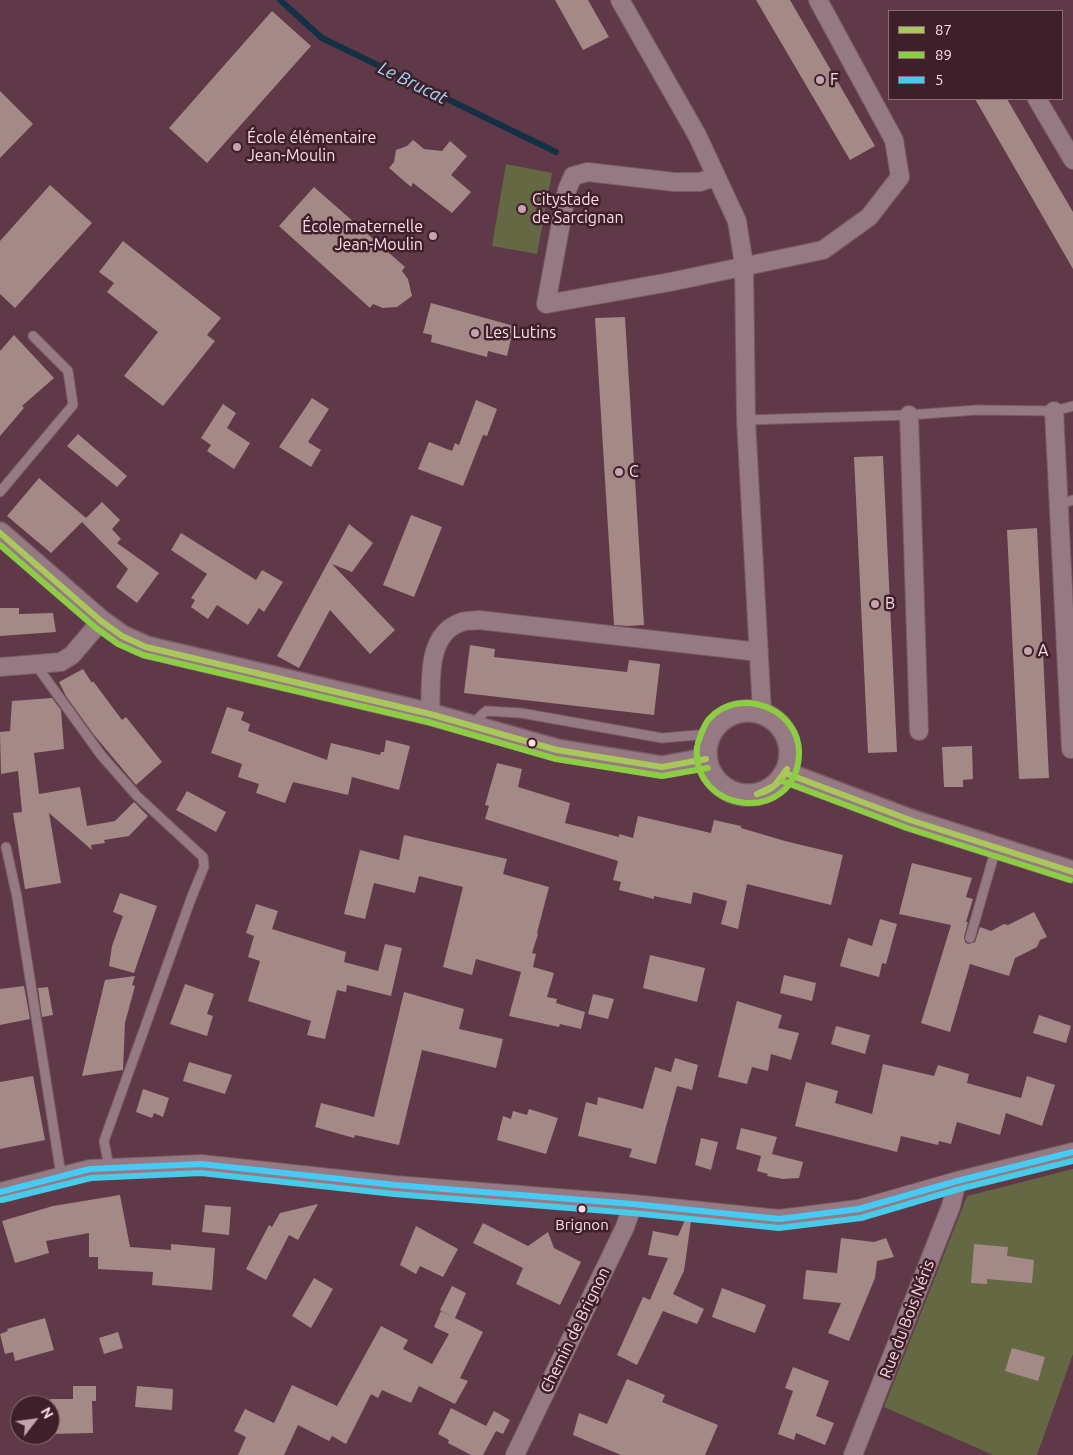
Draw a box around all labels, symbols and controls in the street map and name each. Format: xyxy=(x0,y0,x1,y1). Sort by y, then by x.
legend xyxy=(888,10,1063,100)
text: 87 xyxy=(935,21,952,38)
text: 89 xyxy=(935,46,952,63)
water label: Le Brucat xyxy=(375,57,451,109)
place label: F xyxy=(830,70,838,90)
text: 5 xyxy=(935,71,943,88)
marker: F xyxy=(814,74,826,86)
place label: École élémentaire Jean-Moulin xyxy=(247,128,376,166)
marker: École élémentaire Jean-Moulin xyxy=(231,141,243,153)
place label: Citystade de Sarcignan xyxy=(532,190,624,228)
marker: Citystade de Sarcignan xyxy=(516,203,528,215)
place label: École maternelle Jean-Moulin xyxy=(302,217,423,255)
marker: École maternelle Jean-Moulin xyxy=(427,230,439,242)
place label: Les Lutins xyxy=(485,323,556,343)
marker: Les Lutins xyxy=(469,327,481,339)
place label: C xyxy=(629,462,639,482)
marker: C xyxy=(613,466,625,478)
place label: B xyxy=(885,594,895,614)
marker: B xyxy=(869,598,881,610)
place label: A xyxy=(1038,641,1048,661)
marker: A xyxy=(1022,645,1034,657)
unlabelled marker xyxy=(527,738,537,748)
marker: Brignon xyxy=(577,1204,587,1214)
place label: Brignon xyxy=(555,1216,609,1234)
street label: Rue du Bois Néris xyxy=(876,1257,938,1381)
street label: Chemin de Brignon xyxy=(536,1264,614,1396)
north arrow xyxy=(10,1395,60,1445)
text: N xyxy=(38,1404,57,1422)

